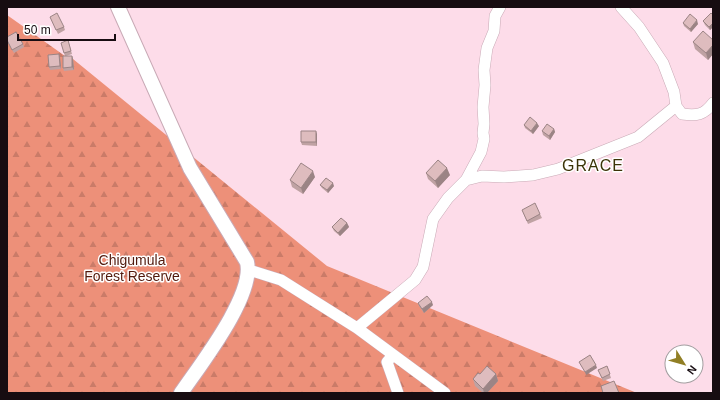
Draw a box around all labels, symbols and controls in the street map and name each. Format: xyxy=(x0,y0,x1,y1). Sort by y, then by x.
scale bar xyxy=(18,16,115,42)
text: 50 m xyxy=(24,23,51,37)
district label: GRACE xyxy=(562,157,624,174)
park label: Chigumula Forest Reserve xyxy=(84,252,180,284)
north arrow xyxy=(664,344,704,384)
text: N xyxy=(685,363,699,377)

